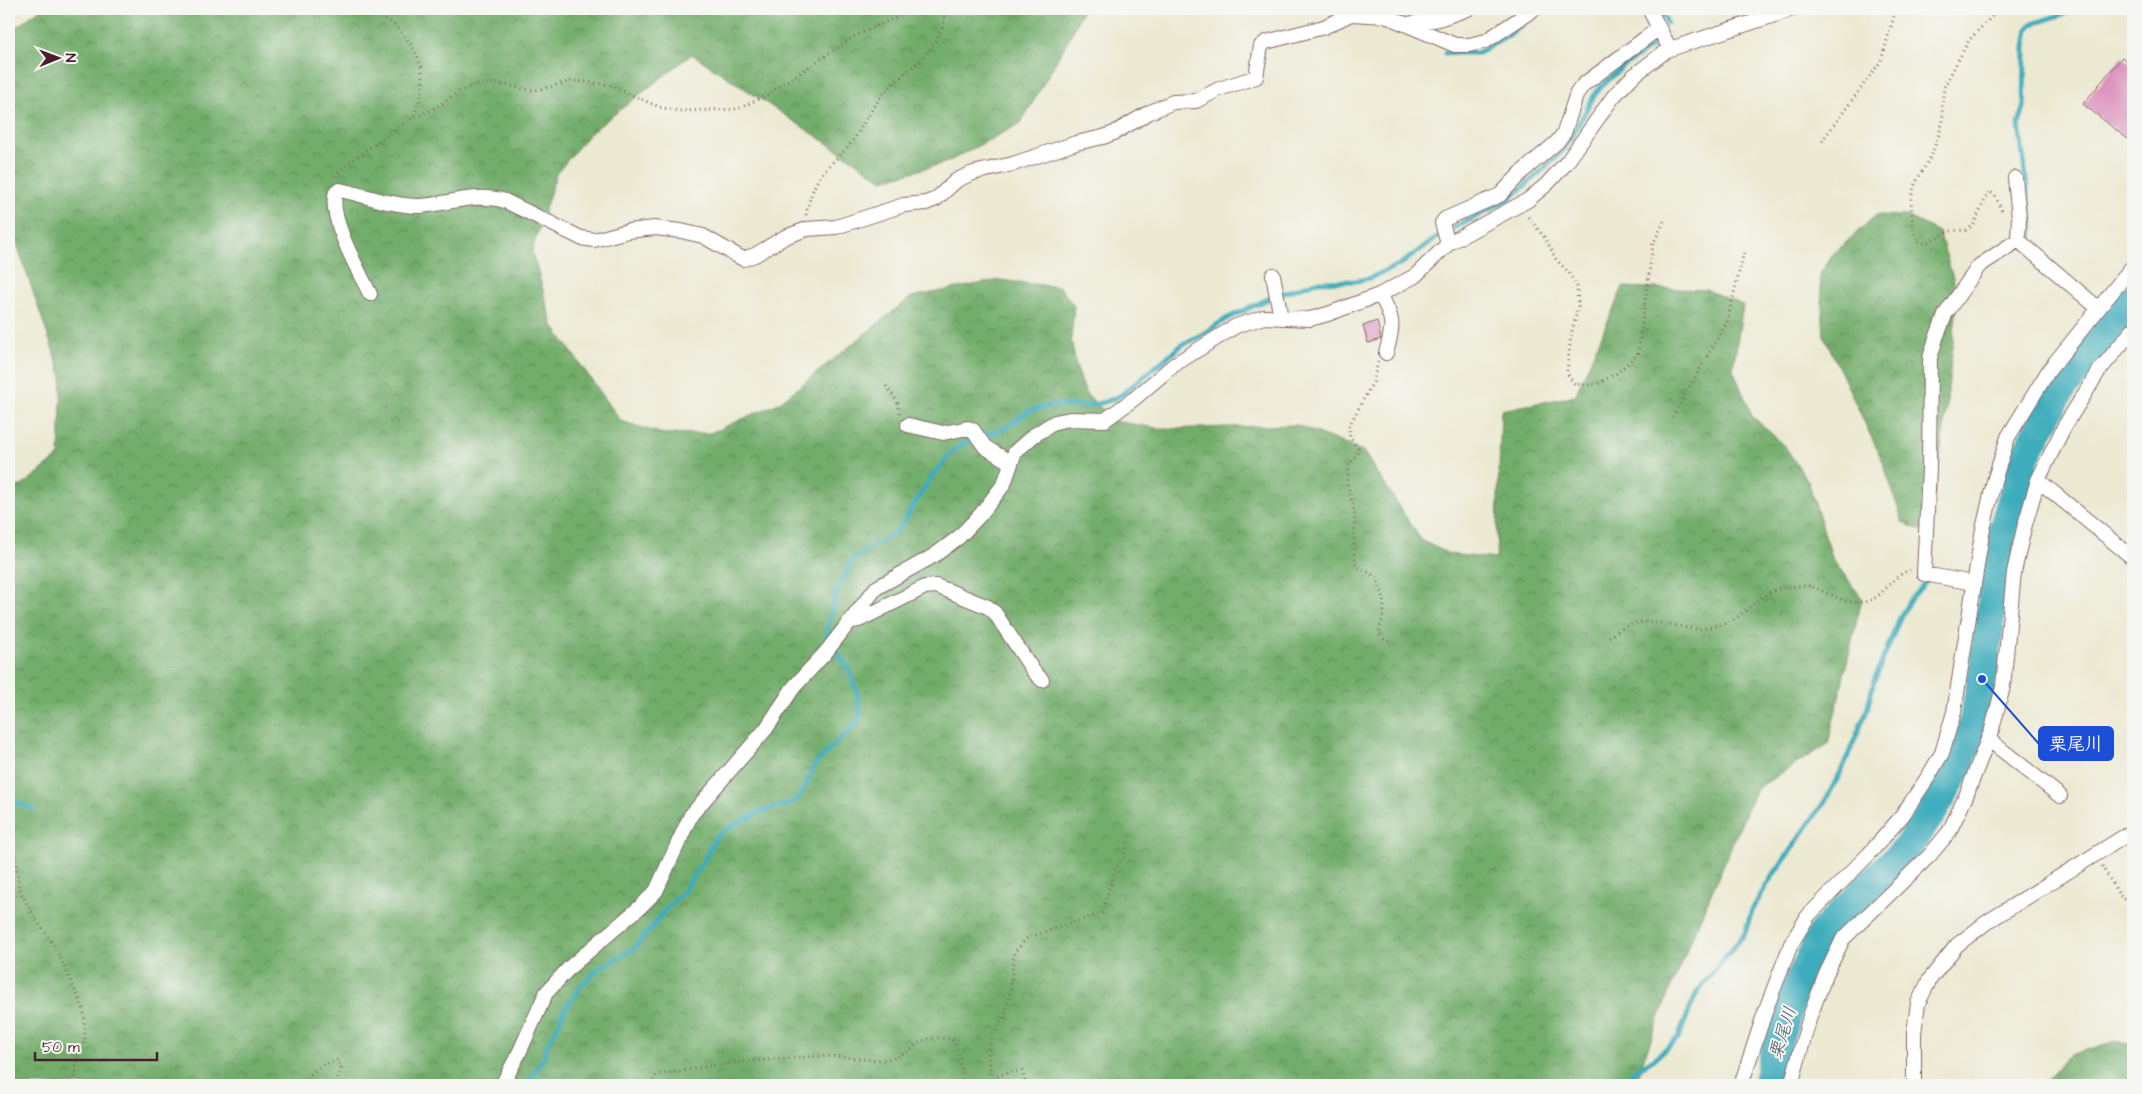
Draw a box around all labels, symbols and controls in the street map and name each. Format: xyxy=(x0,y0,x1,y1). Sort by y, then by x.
north arrow xyxy=(32,32,82,82)
text: N xyxy=(60,53,80,63)
callout: 栗尾川 xyxy=(2039,727,2113,760)
text: 栗尾川 xyxy=(2049,732,2103,757)
water label: 栗尾川 xyxy=(1763,1004,1803,1062)
scale bar xyxy=(35,1029,158,1061)
text: 50 m xyxy=(42,1037,80,1058)

